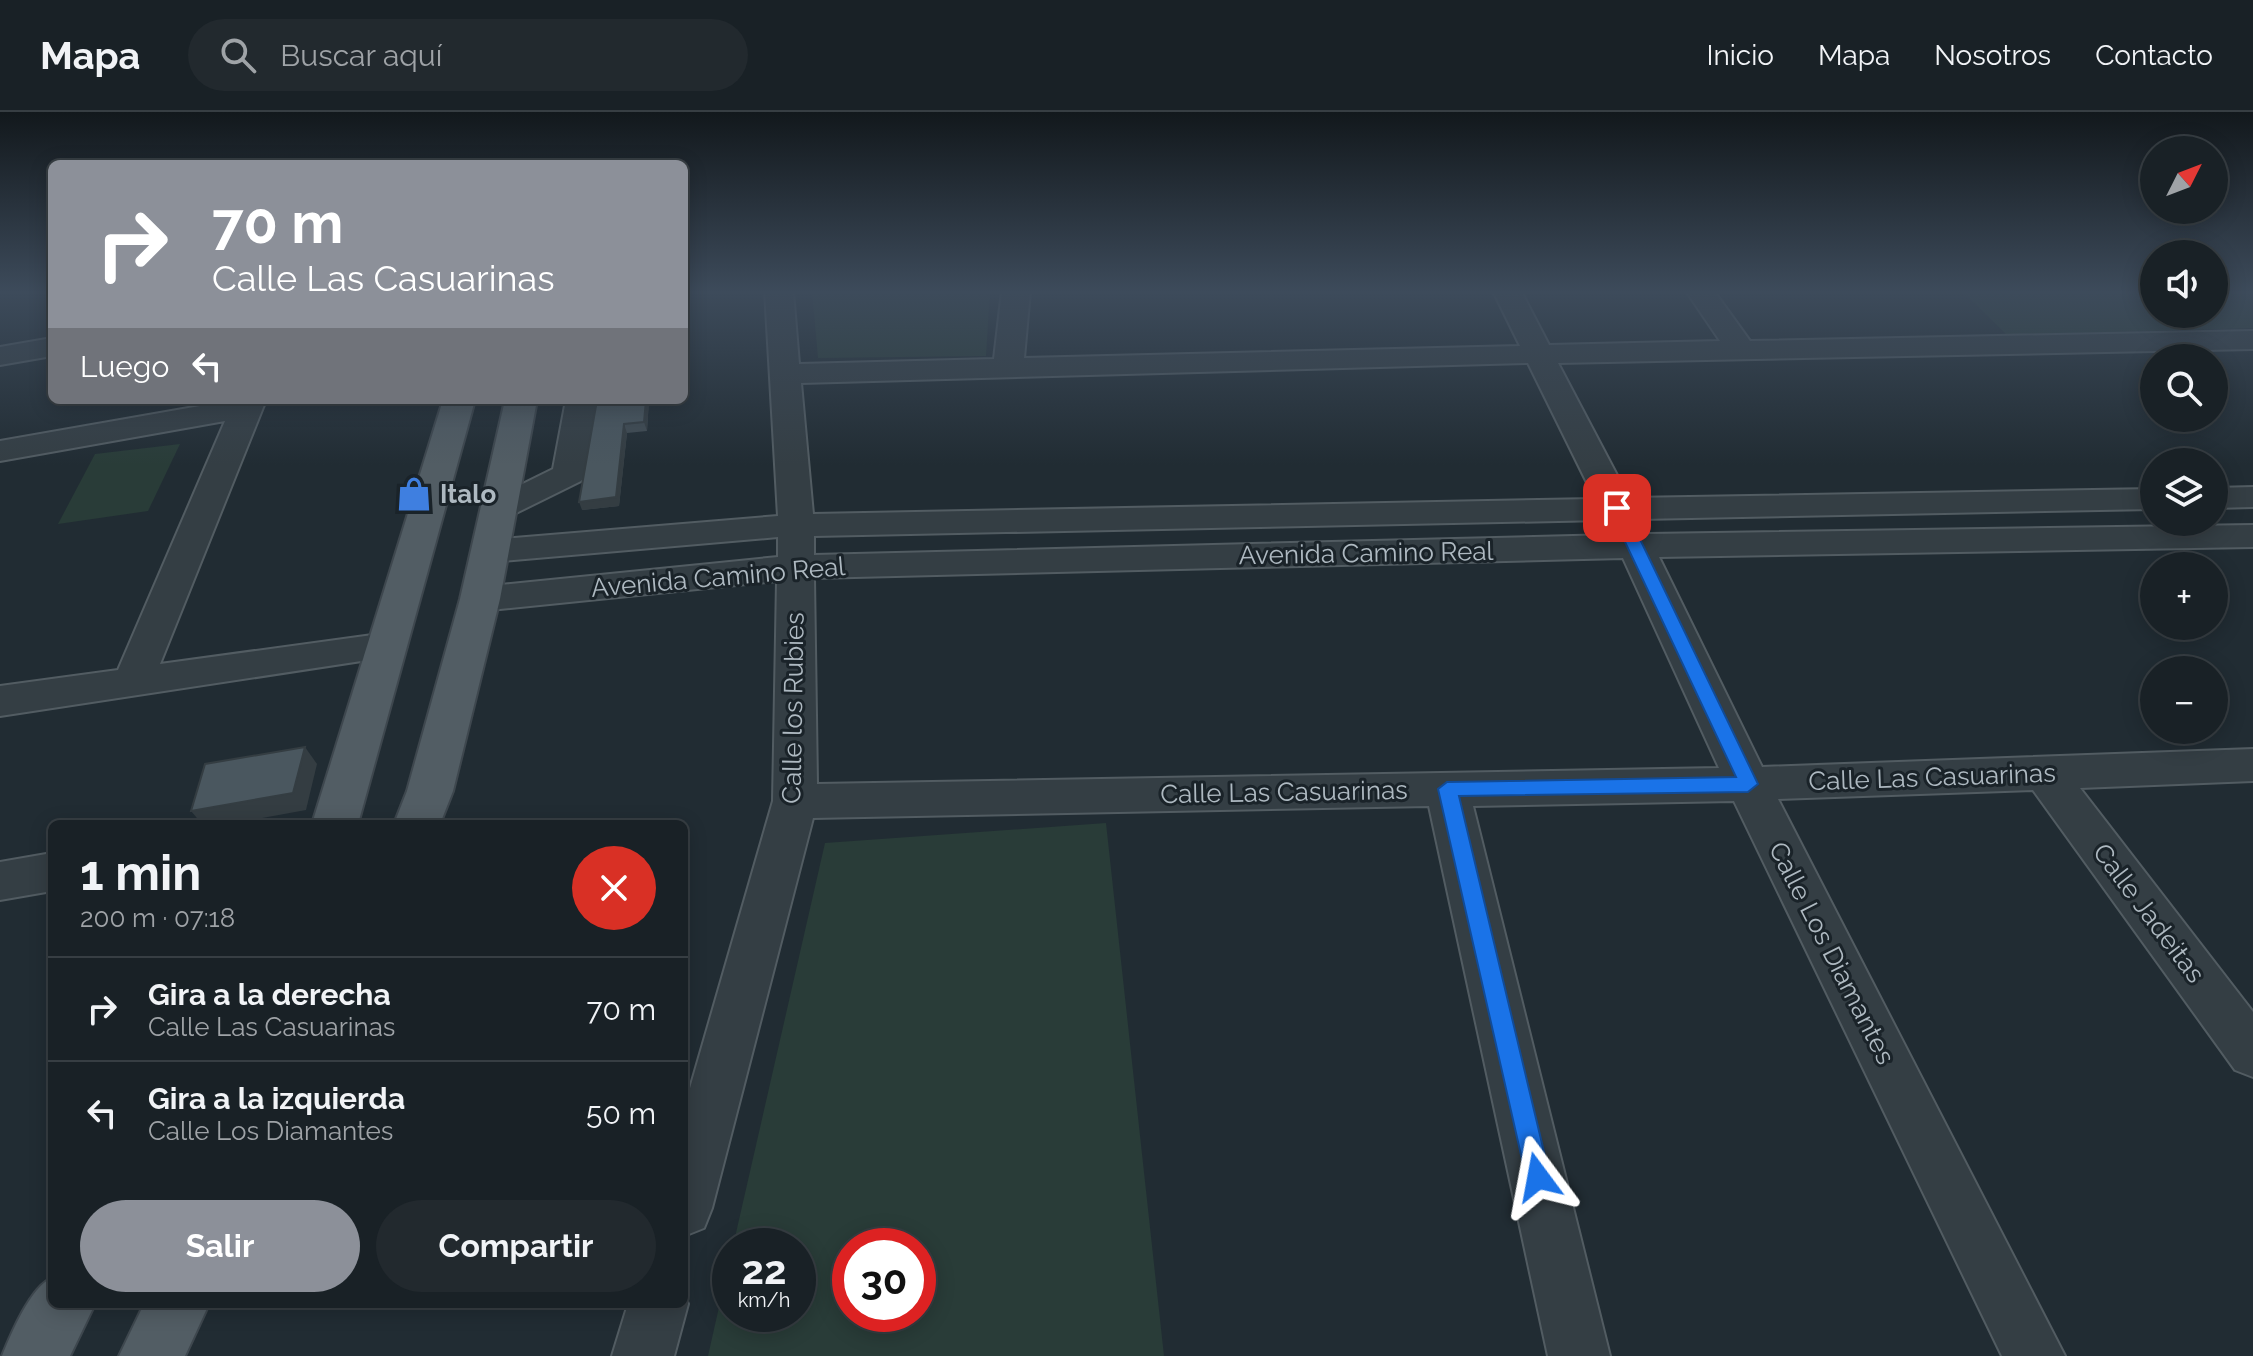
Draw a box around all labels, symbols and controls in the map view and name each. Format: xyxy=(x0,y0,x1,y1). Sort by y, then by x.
search box xyxy=(188,19,748,91)
text: Mapa xyxy=(40,33,140,78)
icon: search xyxy=(216,33,260,77)
text: Buscar aquí xyxy=(280,38,442,73)
text: Inicio xyxy=(1706,39,1774,72)
text: Mapa xyxy=(1818,39,1890,72)
text: Nosotros xyxy=(1934,39,2051,72)
text: Contacto xyxy=(2095,39,2213,72)
north arrow xyxy=(2140,136,2228,224)
map controls xyxy=(2140,136,2228,744)
text: 70 m xyxy=(212,190,343,256)
icon: right xyxy=(80,192,184,296)
button: sound xyxy=(2140,240,2228,328)
text: Calle Las Casuarinas xyxy=(212,257,555,299)
icon: left xyxy=(185,344,229,388)
button: search xyxy=(2140,344,2228,432)
text: Luego xyxy=(80,349,169,384)
button: layers xyxy=(2140,448,2228,536)
pin xyxy=(1583,474,1651,542)
shop icon: Italo xyxy=(395,475,433,513)
place label: Italo xyxy=(440,479,496,509)
icon: arrive xyxy=(1595,486,1639,530)
street label: Avenida Camino Real xyxy=(1238,536,1495,570)
street label: Avenida Camino Real xyxy=(590,551,847,603)
button: + xyxy=(2140,552,2228,640)
street label: Calle los Rubies xyxy=(776,612,810,804)
button: − xyxy=(2140,656,2228,744)
street label: Calle Las Casuarinas xyxy=(1808,758,2056,796)
street label: Calle Las Casuarinas xyxy=(1160,775,1408,809)
street label: Calle Los Diamantes xyxy=(1763,837,1901,1069)
street label: Calle Jadeitas xyxy=(2087,838,2211,988)
text: 1 min xyxy=(80,845,201,901)
button: close xyxy=(572,846,656,930)
text: 200 m · 07:18 xyxy=(80,903,235,933)
text: Gira a la derecha xyxy=(148,977,391,1012)
icon: right xyxy=(80,987,124,1031)
text: 70 m xyxy=(586,992,656,1027)
text: Calle Las Casuarinas xyxy=(148,1012,395,1042)
text: Gira a la izquierda xyxy=(148,1081,405,1116)
icon: left xyxy=(80,1091,124,1135)
text: 50 m xyxy=(586,1096,656,1131)
text: Calle Los Diamantes xyxy=(148,1116,393,1146)
position arrow xyxy=(1496,1135,1580,1219)
button: Salir xyxy=(80,1200,360,1292)
button: Compartir xyxy=(376,1200,656,1292)
speed limit sign: 30 xyxy=(832,1228,936,1332)
text: 22 xyxy=(741,1246,787,1293)
text: km/h xyxy=(738,1288,790,1312)

